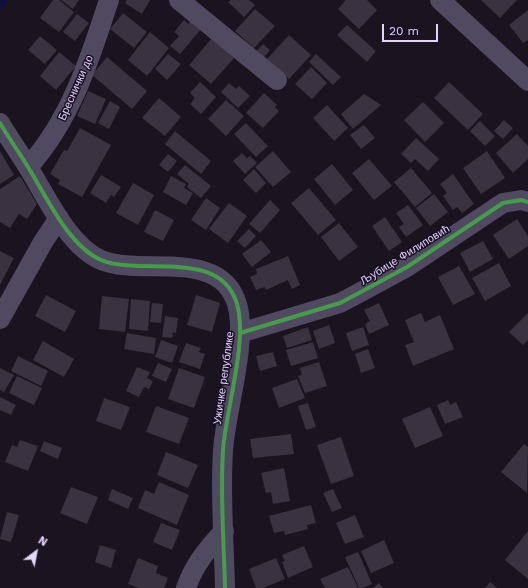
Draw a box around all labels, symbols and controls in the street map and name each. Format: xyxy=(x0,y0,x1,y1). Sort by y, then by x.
scale bar xyxy=(384,16,440,42)
text: 20 m xyxy=(389,24,419,38)
street label: Бреснички до xyxy=(56,53,96,123)
street label: Љубице Филиповић xyxy=(358,222,452,288)
street label: Ужичке републике xyxy=(211,331,237,425)
north arrow xyxy=(16,532,56,572)
text: N xyxy=(36,534,50,549)

